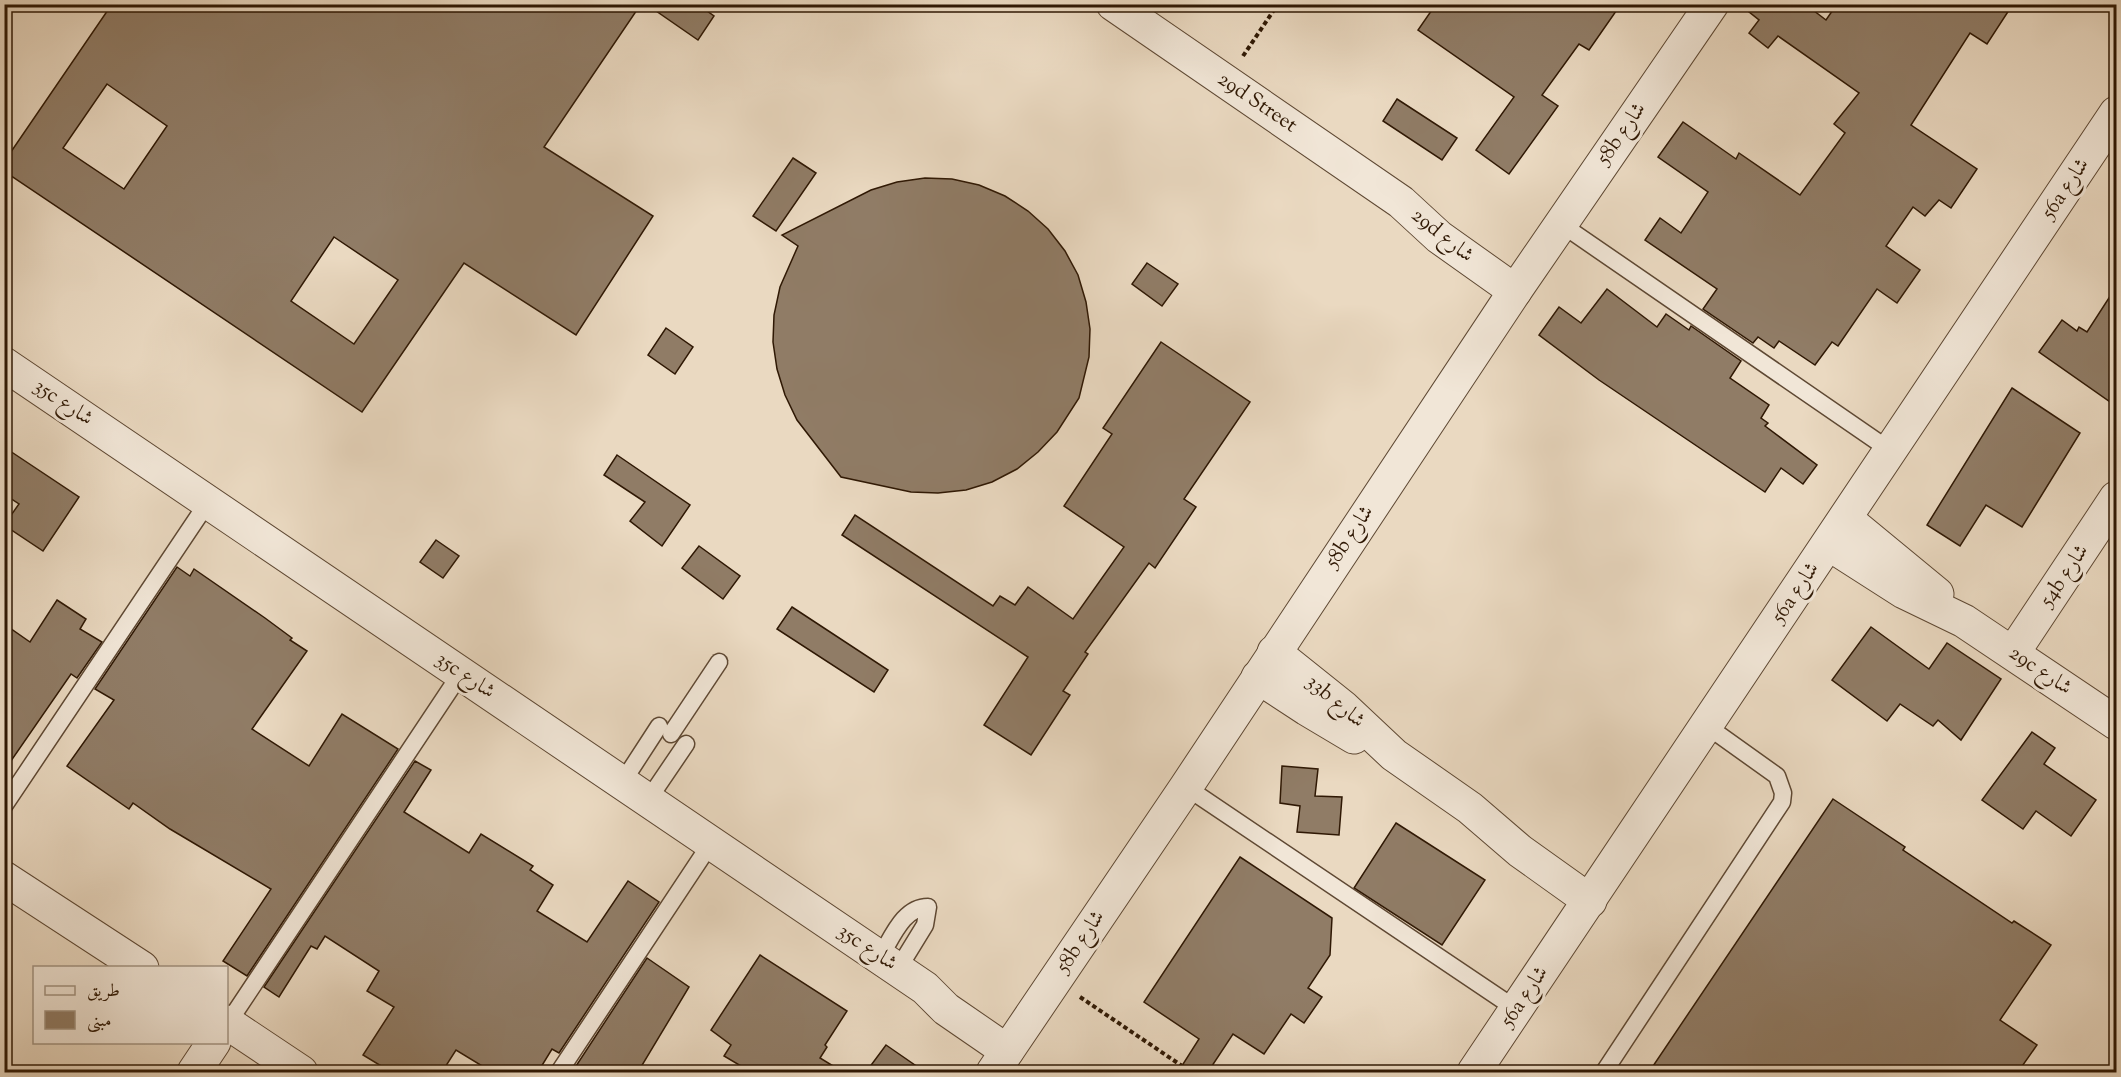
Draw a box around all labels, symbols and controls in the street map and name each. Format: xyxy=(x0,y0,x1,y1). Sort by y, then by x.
street label: 29d Street xyxy=(1211,65,1303,141)
street label: 58b شارع xyxy=(1589,97,1655,173)
street label: 56a شارع xyxy=(2034,152,2098,227)
street label: 29d شارع xyxy=(1404,201,1480,271)
street label: 35c شارع xyxy=(27,372,99,435)
street label: 58b شارع xyxy=(1317,500,1383,576)
street label: 54b شارع xyxy=(2032,539,2098,615)
street label: 56a شارع xyxy=(1764,556,1828,631)
street label: 29c شارع xyxy=(2002,639,2078,704)
street label: 35c شارع xyxy=(429,645,501,708)
street label: 33b شارع xyxy=(1298,668,1371,736)
street label: 58b شارع xyxy=(1048,905,1114,981)
street label: 35c شارع xyxy=(831,917,903,980)
street label: 56a شارع xyxy=(1493,960,1557,1035)
legend xyxy=(33,966,228,1044)
text: طريق xyxy=(87,979,120,1005)
text: مبنى xyxy=(87,1009,112,1035)

